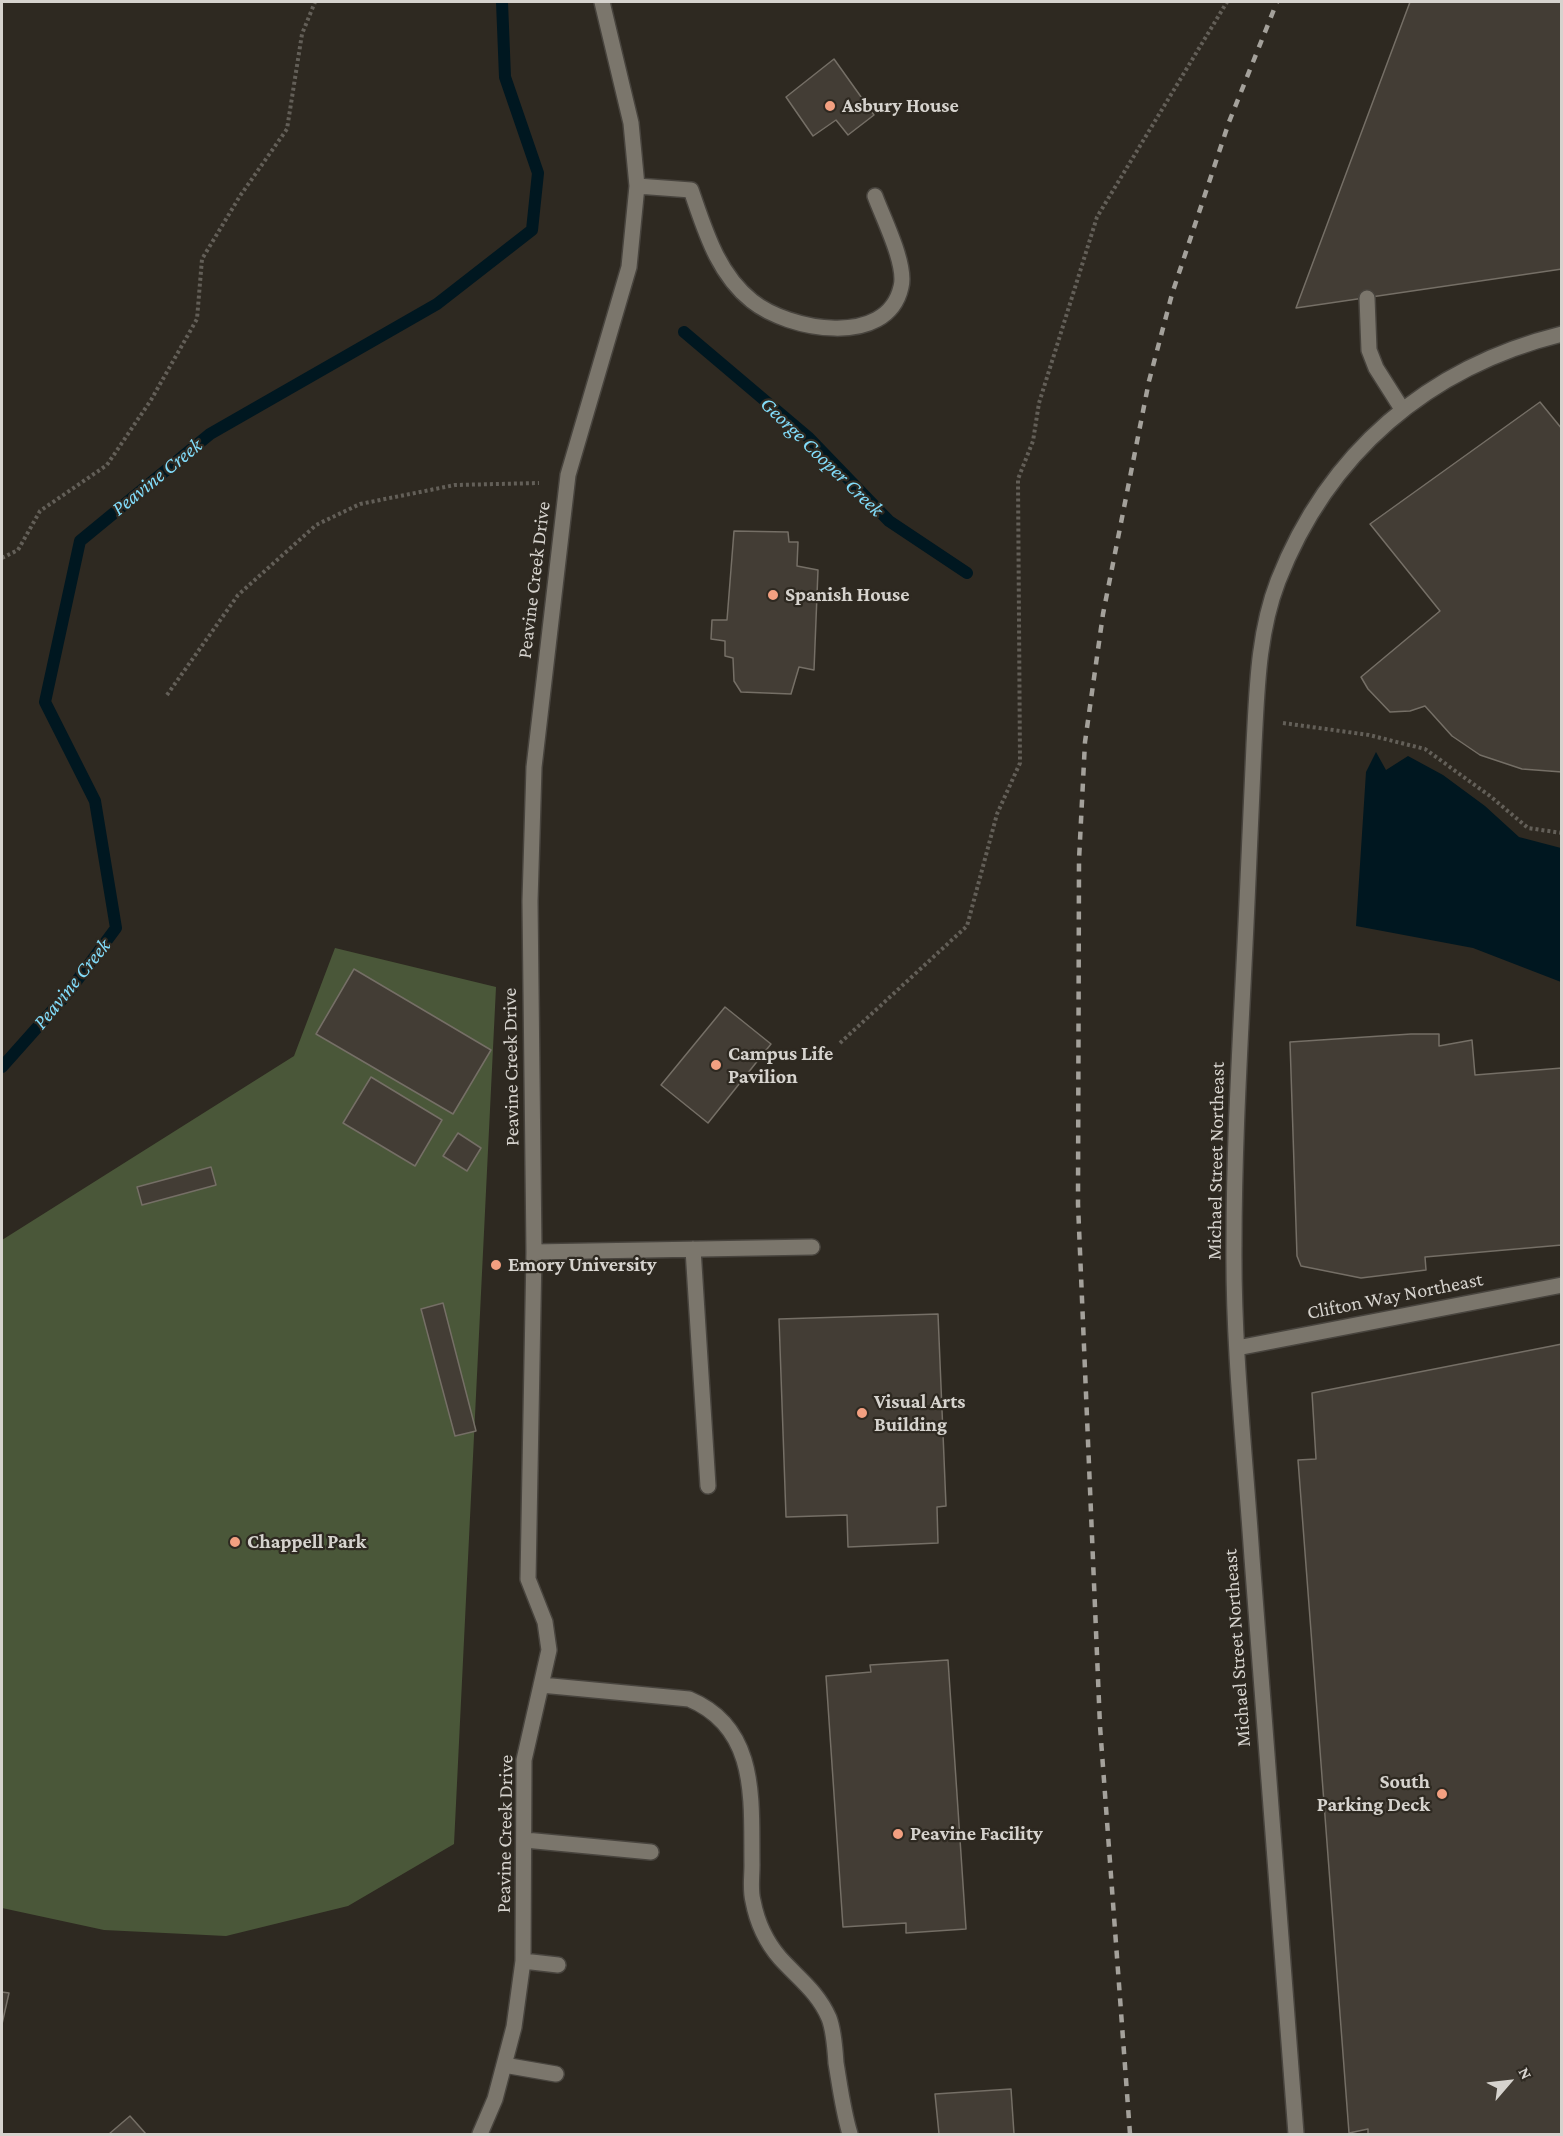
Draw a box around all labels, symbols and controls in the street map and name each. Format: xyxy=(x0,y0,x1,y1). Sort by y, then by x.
place label: Asbury House xyxy=(842,94,959,118)
marker: Asbury House xyxy=(823,99,837,113)
water label: George Cooper Creek xyxy=(755,392,889,522)
water label: Peavine Creek xyxy=(107,433,207,521)
street label: Peavine Creek Drive xyxy=(512,500,556,660)
place label: Spanish House xyxy=(785,583,909,607)
marker: Spanish House xyxy=(766,588,780,602)
water label: Peavine Creek xyxy=(28,934,116,1034)
street label: Peavine Creek Drive xyxy=(498,988,524,1146)
place label: Campus Life Pavilion xyxy=(728,1042,833,1089)
marker: Campus Life Pavilion xyxy=(709,1058,723,1072)
street label: Michael Street Northeast xyxy=(1202,1062,1230,1260)
place label: Emory University xyxy=(508,1253,657,1277)
marker: Emory University xyxy=(489,1258,503,1272)
street label: Clifton Way Northeast xyxy=(1305,1267,1485,1325)
place label: Visual Arts Building xyxy=(874,1390,965,1437)
marker: Visual Arts Building xyxy=(855,1406,869,1420)
place label: Chappell Park xyxy=(247,1530,366,1554)
marker: Chappell Park xyxy=(228,1535,242,1549)
street label: Michael Street Northeast xyxy=(1218,1548,1256,1748)
street label: Peavine Creek Drive xyxy=(492,1755,518,1913)
place label: South Parking Deck xyxy=(1317,1770,1430,1817)
marker: South Parking Deck xyxy=(1435,1787,1449,1801)
place label: Peavine Facility xyxy=(910,1822,1043,1846)
marker: Peavine Facility xyxy=(891,1827,905,1841)
north arrow xyxy=(1479,2052,1539,2112)
text: N xyxy=(1515,2065,1535,2082)

